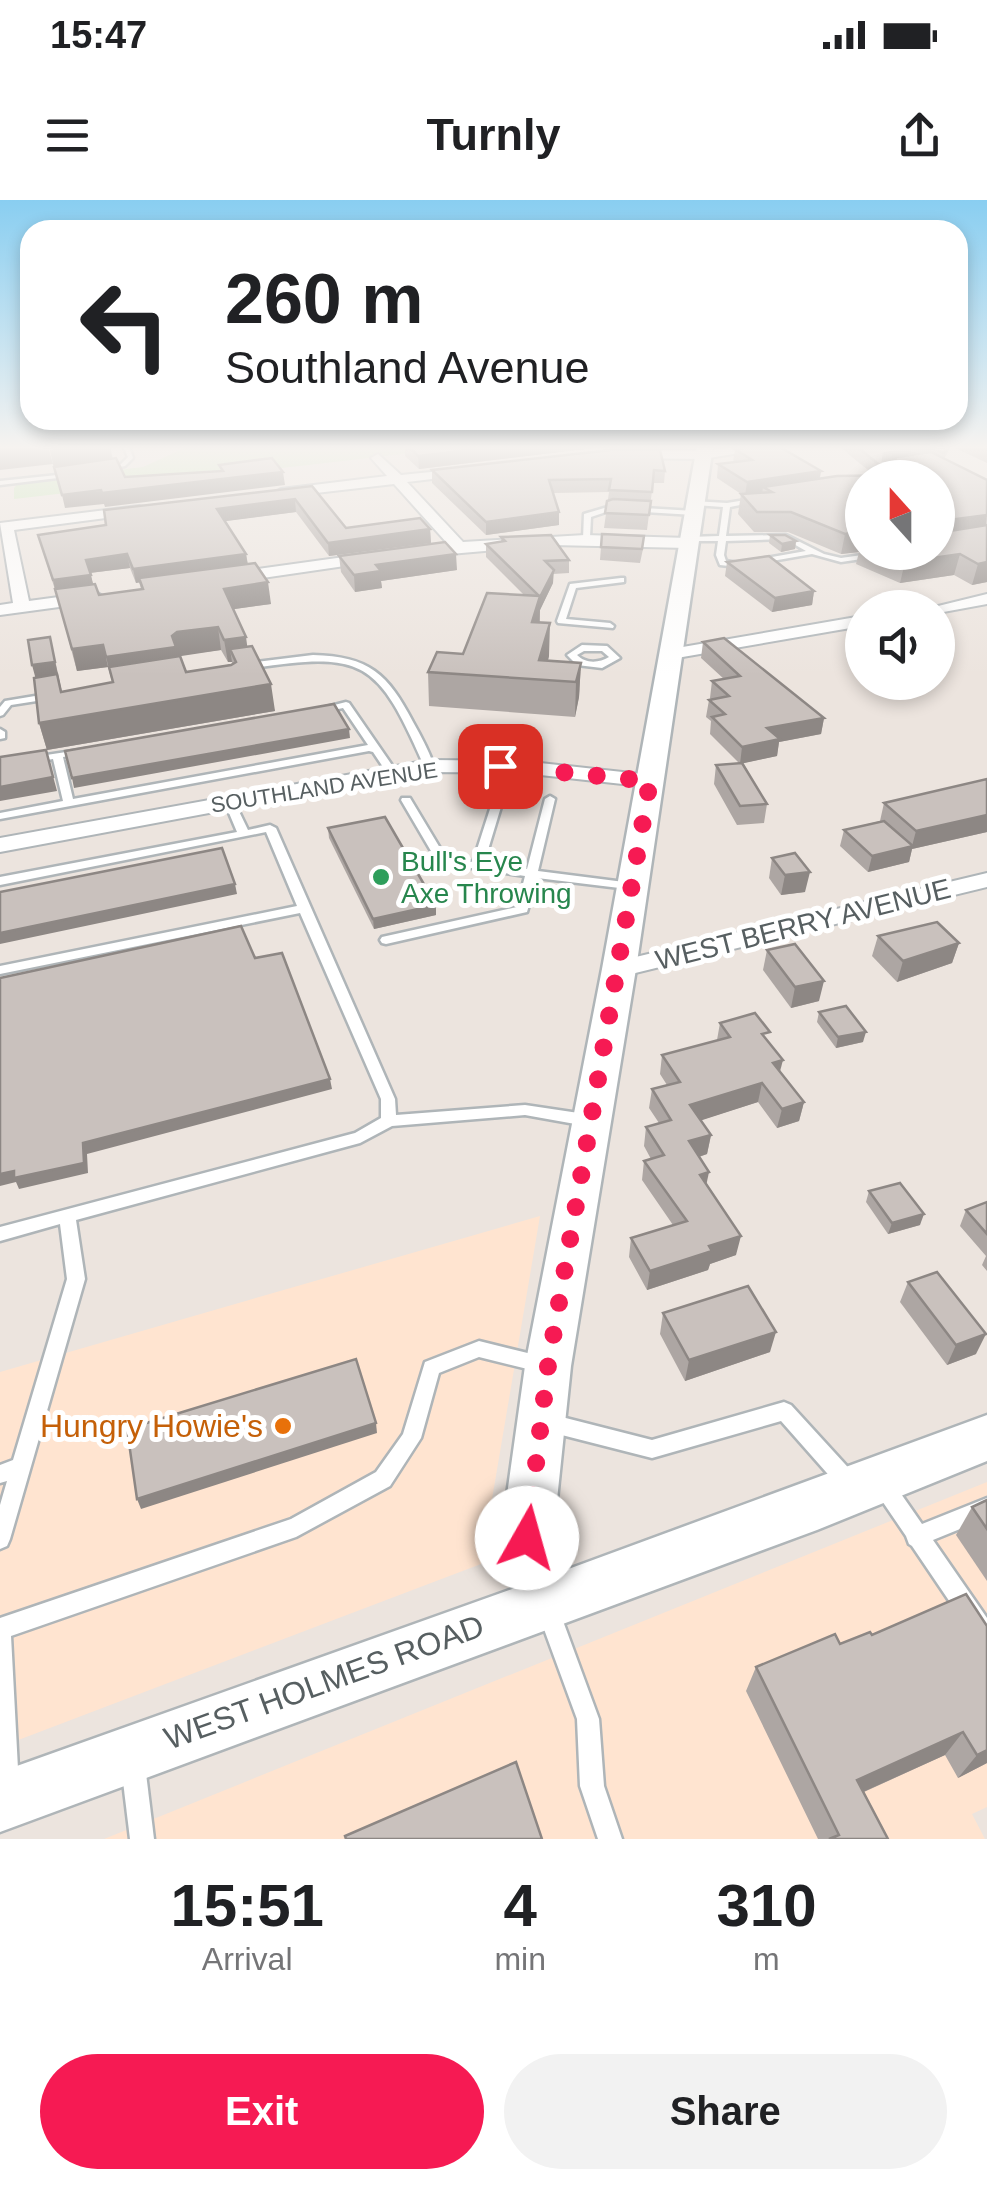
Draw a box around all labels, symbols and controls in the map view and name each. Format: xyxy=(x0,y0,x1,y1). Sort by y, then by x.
text: 15:47 xyxy=(50,14,147,56)
icon: menu xyxy=(40,108,95,163)
icon: share xyxy=(892,108,947,163)
text: Turnly xyxy=(426,109,561,160)
icon: left xyxy=(60,260,190,390)
text: 260 m xyxy=(225,260,423,338)
text: Southland Avenue xyxy=(225,342,590,393)
north arrow xyxy=(845,460,955,570)
map controls xyxy=(845,460,955,700)
button: sound xyxy=(845,590,955,700)
pin xyxy=(458,724,543,809)
icon: arrive xyxy=(473,739,528,794)
street label: SOUTHLAND AVENUE xyxy=(209,757,439,818)
place label: Bull's Eye Axe Throwing xyxy=(401,846,572,909)
marker: Bull's Eye Axe Throwing xyxy=(370,866,392,888)
street label: WEST BERRY AVENUE xyxy=(652,873,954,976)
place label: Hungry Howie's xyxy=(40,1408,263,1444)
marker: Hungry Howie's xyxy=(272,1415,294,1437)
position arrow xyxy=(475,1486,579,1590)
street label: WEST HOLMES ROAD xyxy=(159,1607,489,1757)
text: 15:51 xyxy=(170,1872,324,1939)
text: 4 xyxy=(503,1872,537,1939)
text: 310 xyxy=(716,1872,817,1939)
text: Arrival xyxy=(202,1941,293,1977)
text: min xyxy=(494,1941,546,1977)
text: m xyxy=(753,1941,780,1977)
button: Exit xyxy=(40,2054,484,2169)
button: Share xyxy=(504,2054,947,2169)

